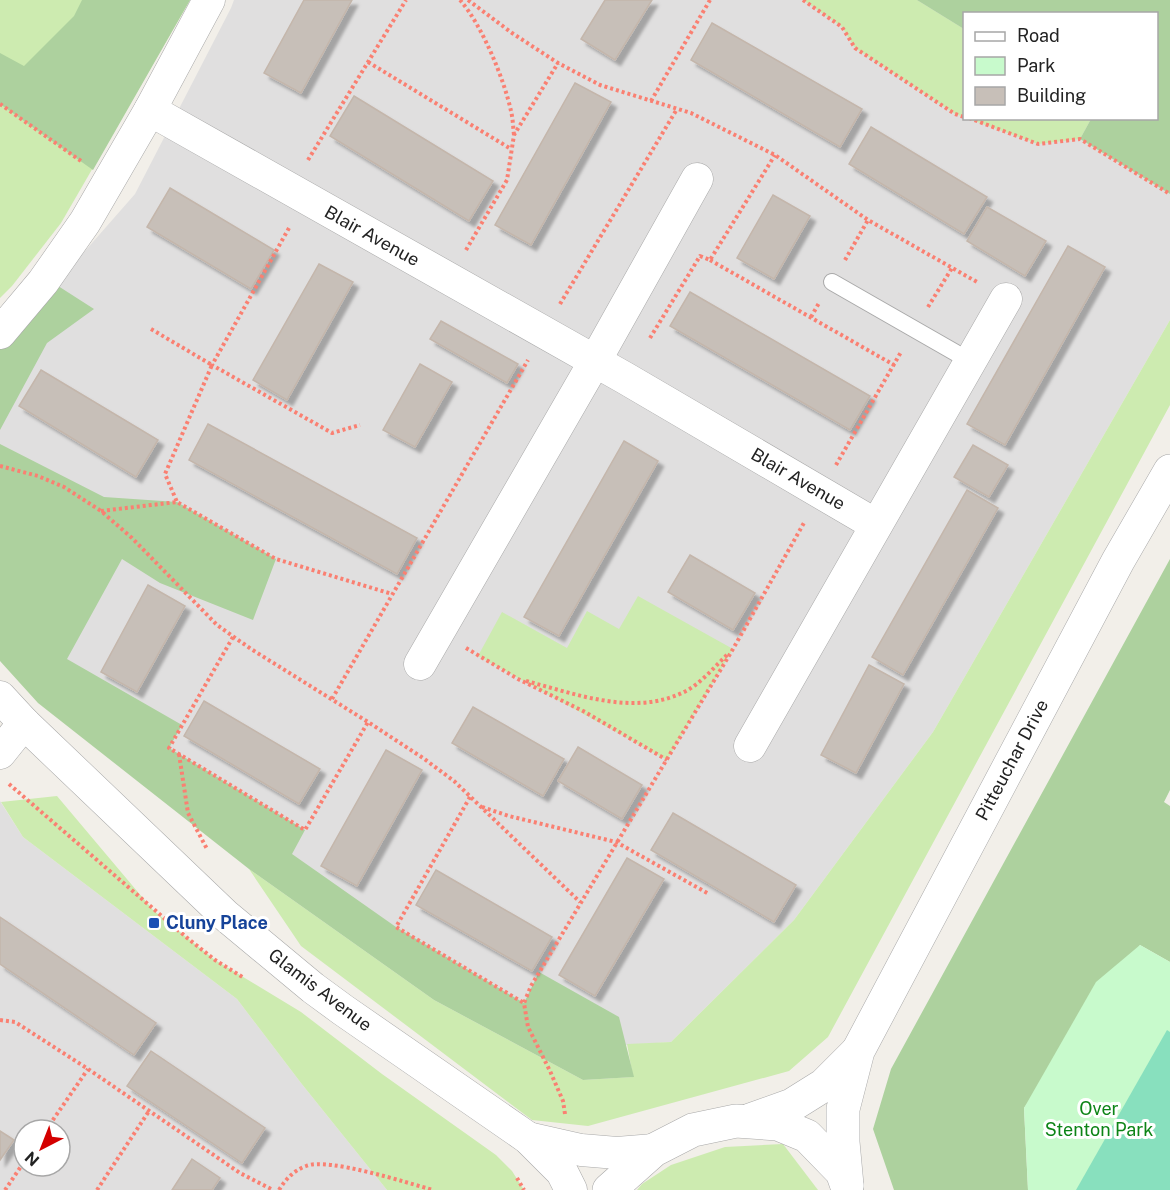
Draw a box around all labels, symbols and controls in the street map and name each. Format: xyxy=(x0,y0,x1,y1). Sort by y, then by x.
legend xyxy=(963,12,1158,120)
text: Road xyxy=(1017,25,1060,46)
text: Park xyxy=(1017,55,1055,76)
text: Building xyxy=(1017,85,1086,106)
street label: Blair Avenue xyxy=(321,201,423,270)
street label: Blair Avenue xyxy=(747,443,849,514)
street label: Pitteuchar Drive xyxy=(971,696,1052,824)
place label: Cluny Place xyxy=(166,912,268,933)
marker: Cluny Place xyxy=(147,916,161,930)
street label: Glamis Avenue xyxy=(265,944,376,1035)
park label: Over Stenton Park xyxy=(1045,1098,1153,1140)
north arrow xyxy=(12,1118,72,1178)
text: N xyxy=(21,1148,43,1170)

